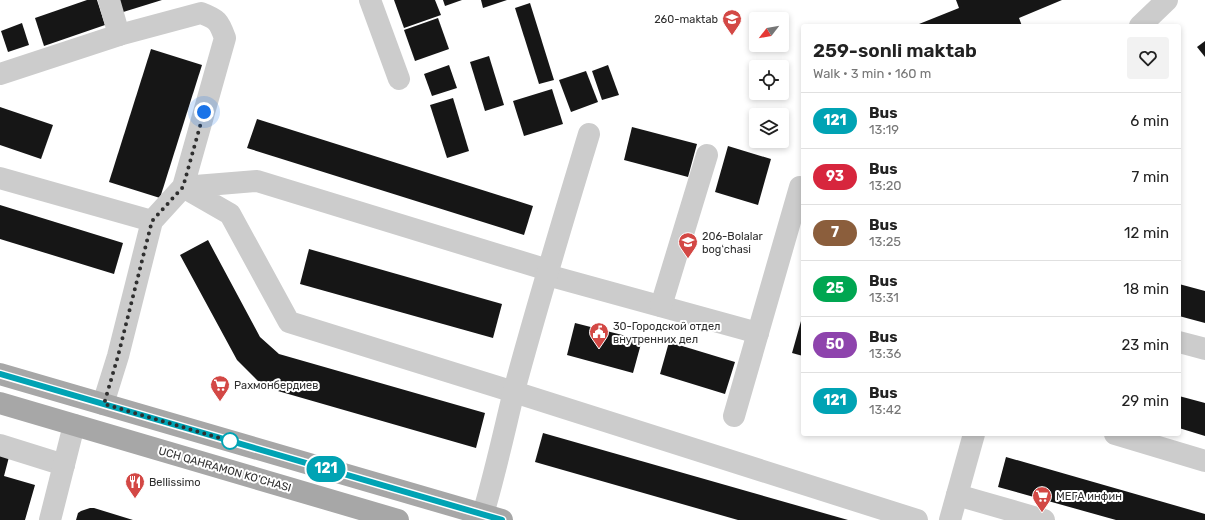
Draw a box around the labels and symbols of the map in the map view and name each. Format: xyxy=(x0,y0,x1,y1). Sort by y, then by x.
school or university icon: 260-maktab xyxy=(721,8,743,36)
north arrow xyxy=(749,12,789,52)
place label: 260-maktab xyxy=(654,13,718,26)
your location xyxy=(194,102,214,122)
place label: 206-Bolalar bogʻchasi xyxy=(702,230,763,256)
school or university icon: 206-Bolalar bogʻchasi xyxy=(677,231,699,259)
place label: 30-Городской отдел внутренних дел xyxy=(613,320,720,346)
public building icon: 30-Городской отдел внутренних дел xyxy=(588,321,610,349)
supermarket icon: Рахмонбердиев xyxy=(209,374,231,402)
place label: Рахмонбердиев xyxy=(234,379,318,392)
unlabelled marker xyxy=(221,432,239,450)
street label: UCH QAHRAMON KO'CHASI xyxy=(157,444,293,495)
line badge: 121 xyxy=(303,456,349,482)
restaurant icon: Bellissimo xyxy=(124,471,146,499)
place label: Bellissimo xyxy=(149,476,201,489)
supermarket icon: МЕГА инфин xyxy=(1031,485,1053,513)
place label: МЕГА инфин xyxy=(1056,490,1122,503)

